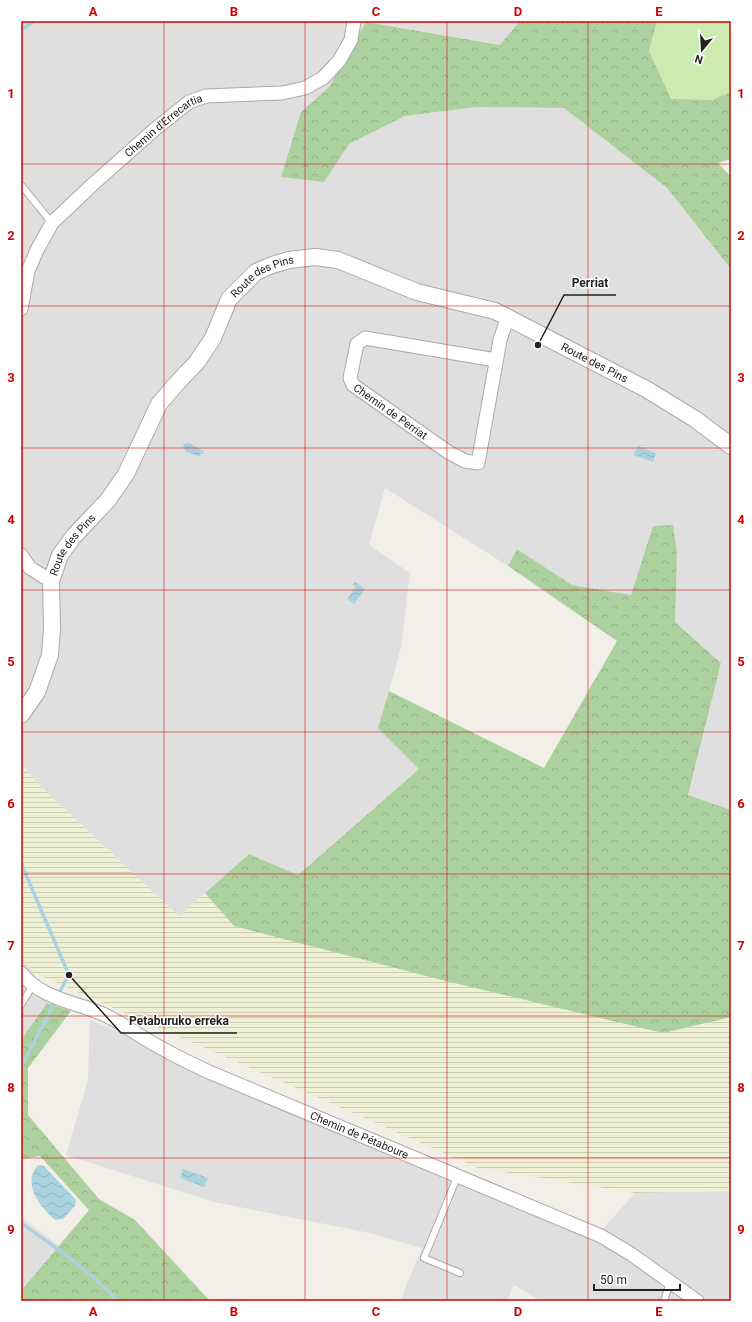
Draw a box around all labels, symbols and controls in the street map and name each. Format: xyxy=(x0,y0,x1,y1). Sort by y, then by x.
text: A xyxy=(89,4,98,19)
text: B xyxy=(230,4,238,19)
text: C xyxy=(372,4,381,19)
text: D xyxy=(514,4,522,19)
text: E xyxy=(655,4,663,19)
north arrow xyxy=(682,30,722,70)
text: N xyxy=(693,52,705,66)
text: 1 xyxy=(7,86,15,101)
text: 1 xyxy=(737,86,745,101)
street label: Chemin d'Errecartia xyxy=(122,91,204,160)
text: 2 xyxy=(7,228,15,243)
text: 2 xyxy=(737,228,745,243)
street label: Route des Pins xyxy=(228,253,295,300)
callout: Perriat xyxy=(564,271,616,295)
text: Perriat xyxy=(572,276,608,290)
street label: Route des Pins xyxy=(559,340,630,385)
text: 3 xyxy=(7,370,15,385)
text: 3 xyxy=(737,370,745,385)
street label: Chemin de Perriat xyxy=(351,381,430,442)
street label: Route des Pins xyxy=(47,511,98,577)
text: 4 xyxy=(7,512,15,527)
text: 4 xyxy=(737,512,745,527)
text: 5 xyxy=(7,654,15,669)
text: 5 xyxy=(737,654,745,669)
text: 6 xyxy=(7,796,15,811)
text: 6 xyxy=(737,796,745,811)
text: 7 xyxy=(7,938,15,953)
text: 7 xyxy=(737,938,745,953)
callout: Petaburuko erreka xyxy=(121,1009,237,1033)
text: Petaburuko erreka xyxy=(129,1014,230,1028)
text: 8 xyxy=(7,1080,15,1095)
text: 8 xyxy=(737,1080,745,1095)
street label: Chemin de Pétaboure xyxy=(308,1109,411,1161)
text: 9 xyxy=(7,1222,15,1237)
text: 9 xyxy=(737,1222,745,1237)
scale bar xyxy=(594,1266,680,1292)
text: 50 m xyxy=(600,1273,627,1287)
text: A xyxy=(89,1304,98,1319)
text: B xyxy=(230,1304,238,1319)
text: C xyxy=(372,1304,381,1319)
text: D xyxy=(514,1304,522,1319)
text: E xyxy=(655,1304,663,1319)

